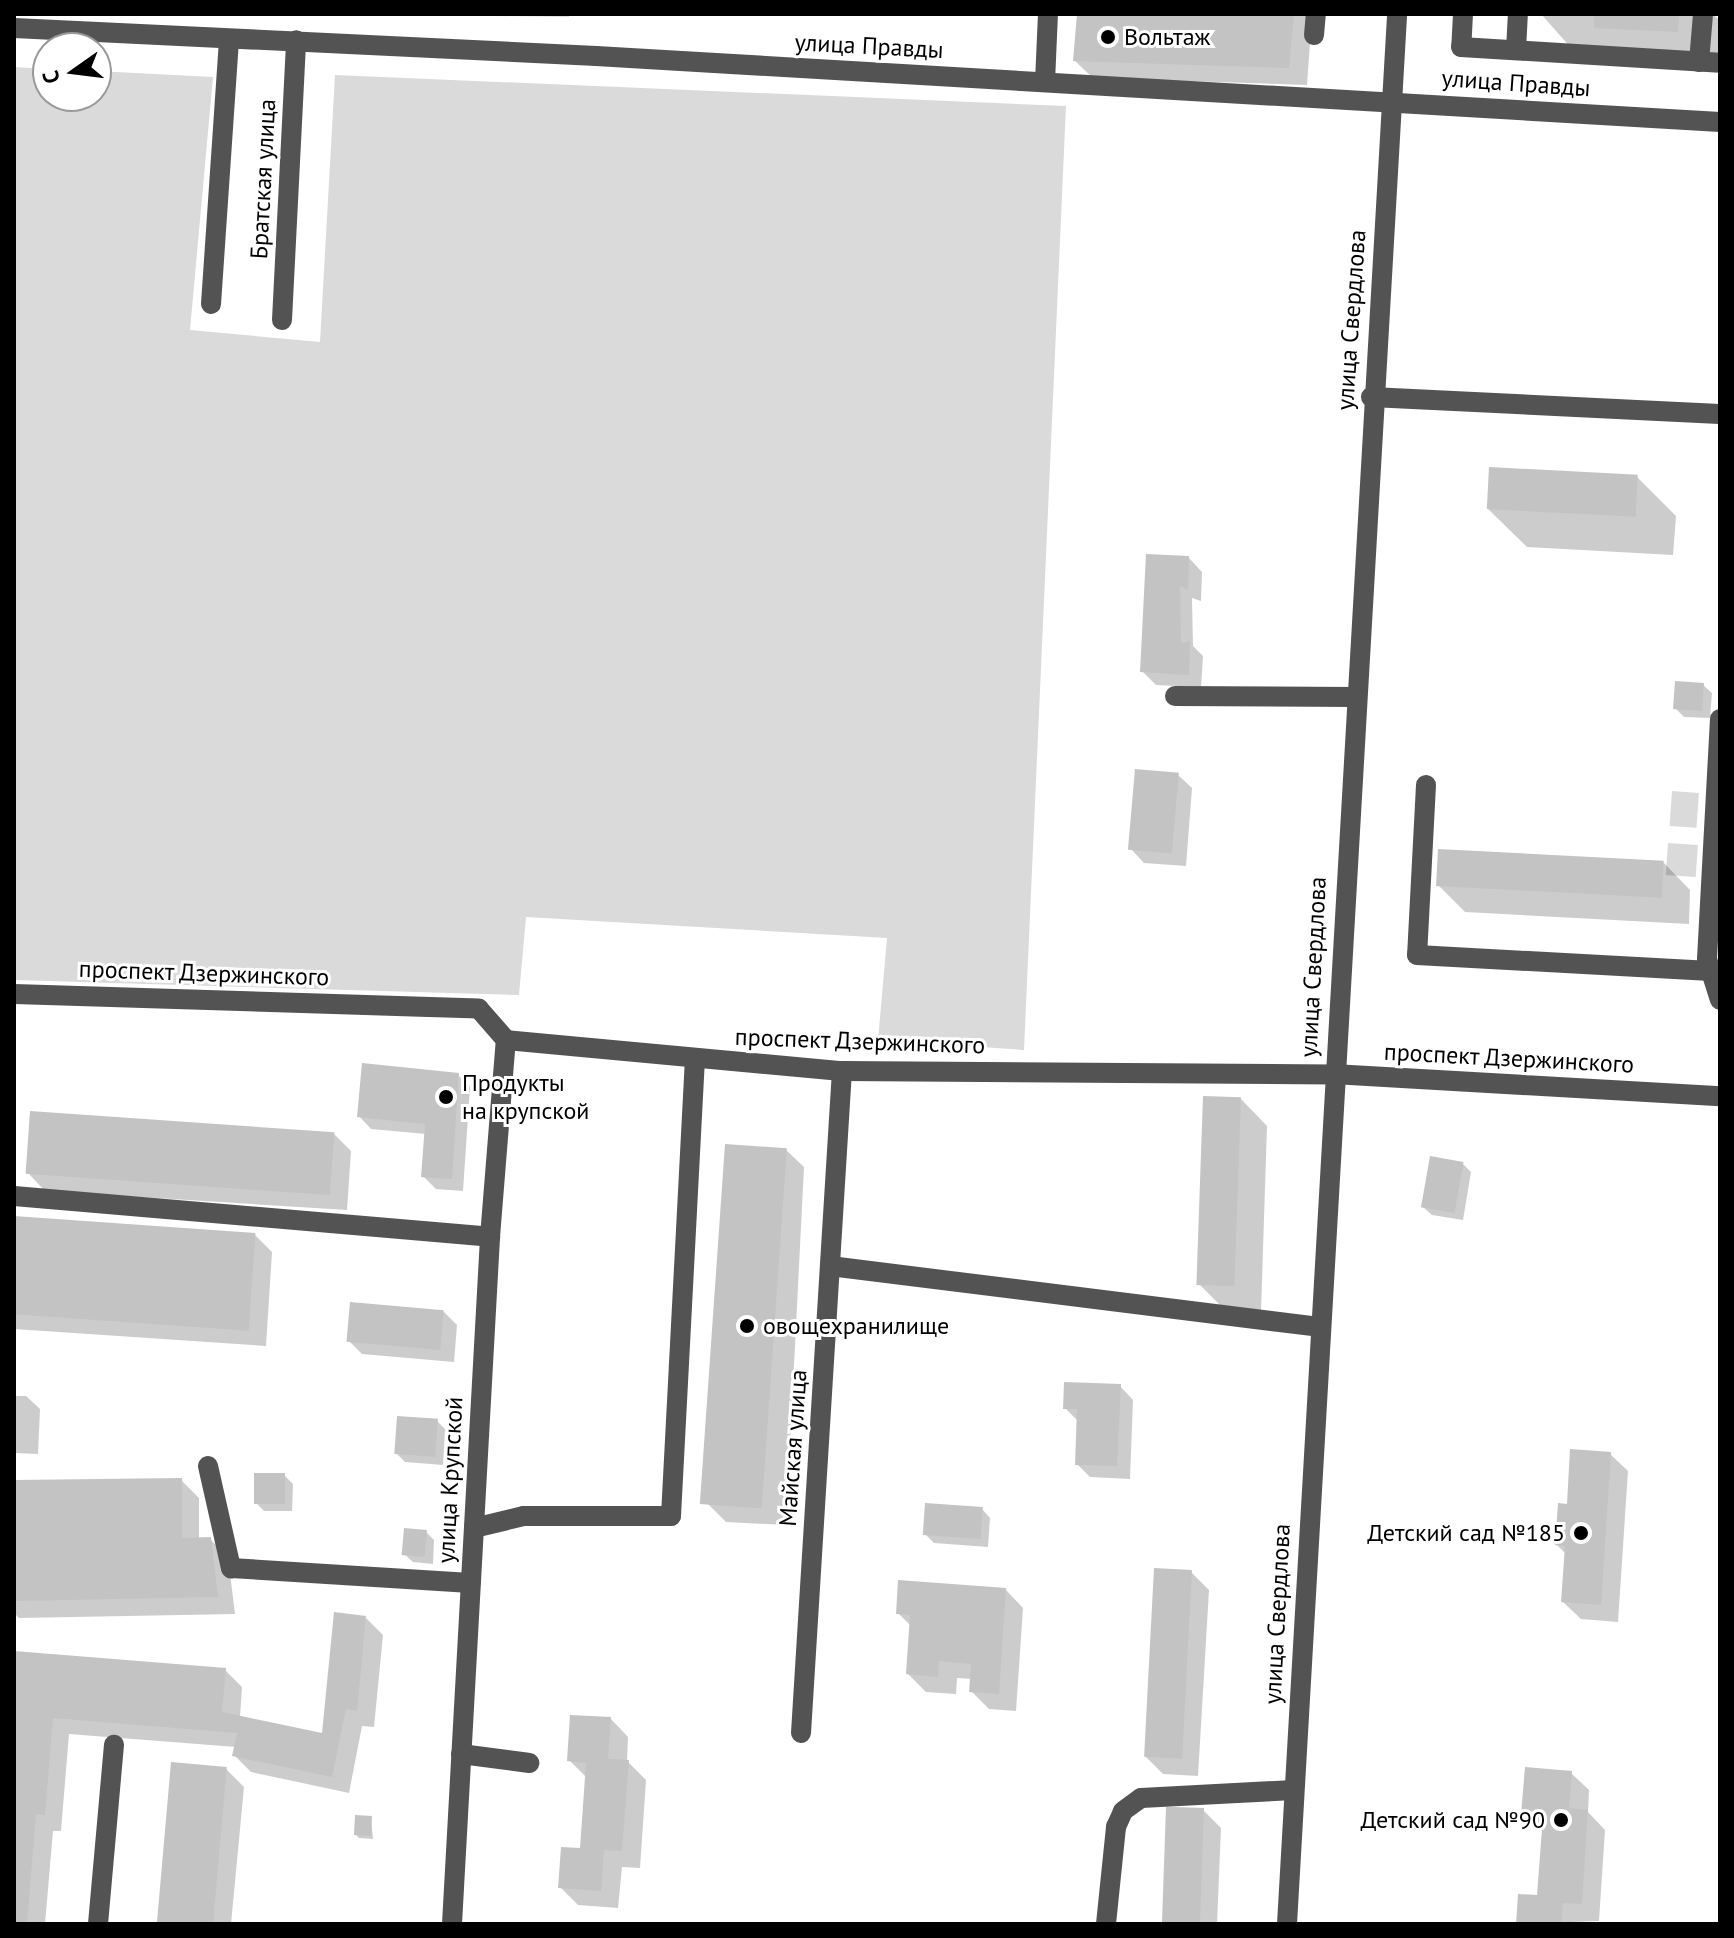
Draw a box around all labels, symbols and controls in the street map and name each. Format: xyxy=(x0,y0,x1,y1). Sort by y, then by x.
place label: Вольтаж xyxy=(1124,23,1210,51)
street label: улица Правды xyxy=(794,28,944,64)
marker: Вольтаж xyxy=(1099,28,1117,46)
north arrow xyxy=(32,32,112,112)
street label: улица Правды xyxy=(1441,63,1591,103)
text: С xyxy=(36,68,66,87)
street label: Братская улица xyxy=(244,98,282,260)
street label: улица Свердлова xyxy=(1330,229,1372,411)
street label: улица Свердлова xyxy=(1294,876,1332,1058)
street label: проспект Дзержинского xyxy=(78,954,330,992)
street label: проспект Дзержинского xyxy=(734,1022,986,1060)
street label: проспект Дзержинского xyxy=(1383,1037,1635,1079)
place label: Продукты на крупской xyxy=(462,1069,589,1125)
marker: Продукты на крупской xyxy=(437,1088,455,1106)
place label: овощехранилище xyxy=(763,1312,949,1340)
marker: овощехранилище xyxy=(738,1317,756,1335)
street label: Майская улица xyxy=(773,1369,813,1527)
street label: улица Крупской xyxy=(431,1396,469,1564)
place label: Детский сад №185 xyxy=(1367,1519,1565,1547)
street label: улица Свердлова xyxy=(1258,1523,1296,1705)
marker: Детский сад №185 xyxy=(1572,1524,1590,1542)
place label: Детский сад №90 xyxy=(1360,1806,1545,1834)
marker: Детский сад №90 xyxy=(1552,1811,1570,1829)

